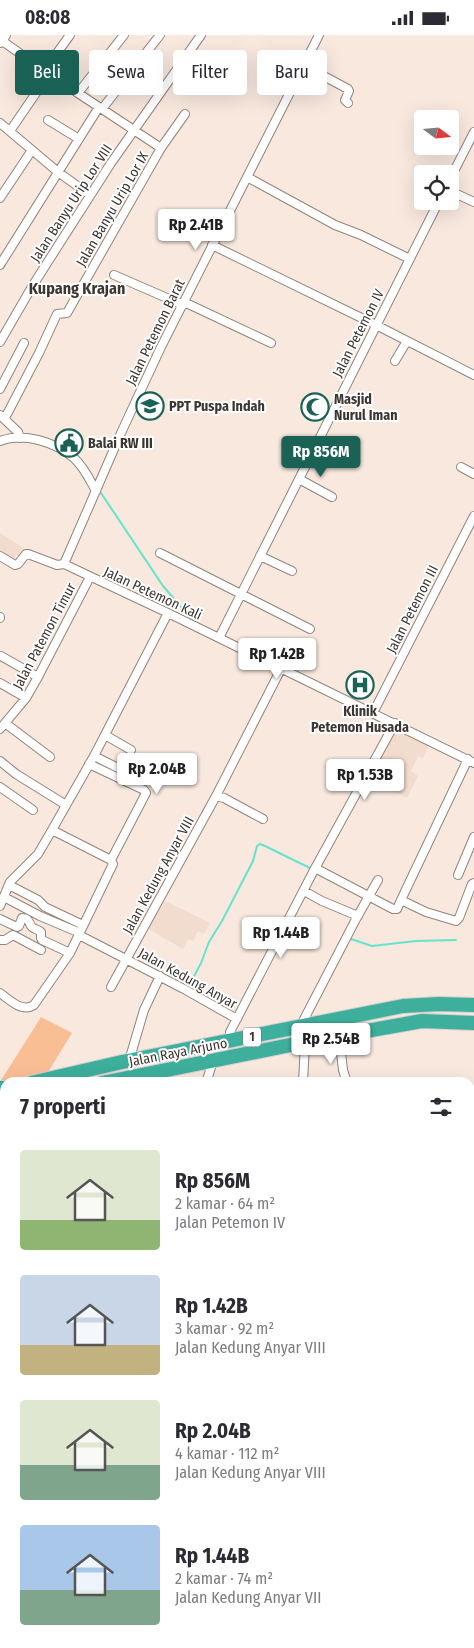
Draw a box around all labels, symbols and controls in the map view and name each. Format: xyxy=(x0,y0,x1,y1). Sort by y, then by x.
text: 08:08 xyxy=(25,6,70,29)
chip: Beli xyxy=(15,50,79,95)
chip: Sewa xyxy=(89,50,163,95)
chip: Filter xyxy=(173,50,247,95)
chip: Baru xyxy=(257,50,327,95)
north arrow xyxy=(414,110,459,155)
map controls xyxy=(414,110,459,210)
street label: Jalan Banyu Urip Lor VIII xyxy=(27,141,116,265)
street label: Jalan Banyu Urip Lor IX xyxy=(73,149,152,270)
button: locate xyxy=(414,165,459,210)
pin: Rp 2.41B xyxy=(144,209,248,251)
text: Rp 2.41B xyxy=(169,215,223,234)
street label: Jalan Petemon Barat xyxy=(122,276,189,388)
district label: Kupang Krajan xyxy=(29,279,125,298)
street label: Jalan Petemon IV xyxy=(329,286,388,380)
school or university icon: PPT Puspa Indah xyxy=(135,391,165,421)
place label: Masjid Nurul Iman xyxy=(334,391,398,424)
mosque icon: Masjid Nurul Iman xyxy=(300,392,330,422)
place label: PPT Puspa Indah xyxy=(169,398,265,415)
public building icon: Balai RW III xyxy=(54,428,84,458)
place label: Balai RW III xyxy=(88,435,153,452)
pin: Rp 856M xyxy=(275,435,367,478)
text: Rp 856M xyxy=(292,442,350,461)
street label: Jalan Petemon III xyxy=(383,562,442,656)
street label: Jalan Petemon Kali xyxy=(101,563,205,624)
street label: Jalan Patemon Timur xyxy=(9,580,80,692)
pin: Rp 1.42B xyxy=(225,637,329,680)
text: Rp 1.42B xyxy=(249,644,305,663)
hospital icon: Klinik Petemon Husada xyxy=(345,670,375,700)
place label: Klinik Petemon Husada xyxy=(311,703,409,736)
pin: Rp 2.04B xyxy=(105,753,209,795)
text: Rp 2.04B xyxy=(128,759,186,778)
pin: Rp 1.53B xyxy=(313,759,417,801)
text: Rp 1.53B xyxy=(337,765,393,784)
street label: Jalan Kedung Anyar VIII xyxy=(119,813,198,937)
pin: Rp 1.44B xyxy=(229,917,333,959)
text: Rp 1.44B xyxy=(253,923,309,942)
street label: Jalan Kedung Anyar xyxy=(135,944,240,1013)
pin: Rp 2.54B xyxy=(279,1023,383,1065)
road number: 1 xyxy=(243,1027,261,1047)
text: Rp 2.54B xyxy=(302,1029,360,1048)
street label: Jalan Raya Arjuno xyxy=(128,1035,229,1070)
icon: filters xyxy=(427,1093,455,1121)
text: 7 properti xyxy=(20,1094,106,1120)
text: Rp 856M xyxy=(175,1168,250,1194)
icon: home xyxy=(60,1170,120,1230)
text: 2 kamar · 64 m² xyxy=(175,1194,275,1213)
text: Jalan Petemon IV xyxy=(175,1213,285,1232)
text: Rp 1.42B xyxy=(175,1293,248,1319)
icon: home xyxy=(60,1295,120,1355)
text: 3 kamar · 92 m² xyxy=(175,1319,274,1338)
text: Jalan Kedung Anyar VIII xyxy=(175,1338,326,1357)
text: Rp 2.04B xyxy=(175,1418,251,1444)
icon: home xyxy=(60,1420,120,1480)
text: 4 kamar · 112 m² xyxy=(175,1444,279,1463)
text: Jalan Kedung Anyar VIII xyxy=(175,1463,326,1482)
text: Rp 1.44B xyxy=(175,1543,249,1569)
icon: home xyxy=(60,1545,120,1605)
text: 2 kamar · 74 m² xyxy=(175,1569,273,1588)
text: Jalan Kedung Anyar VII xyxy=(175,1588,321,1607)

